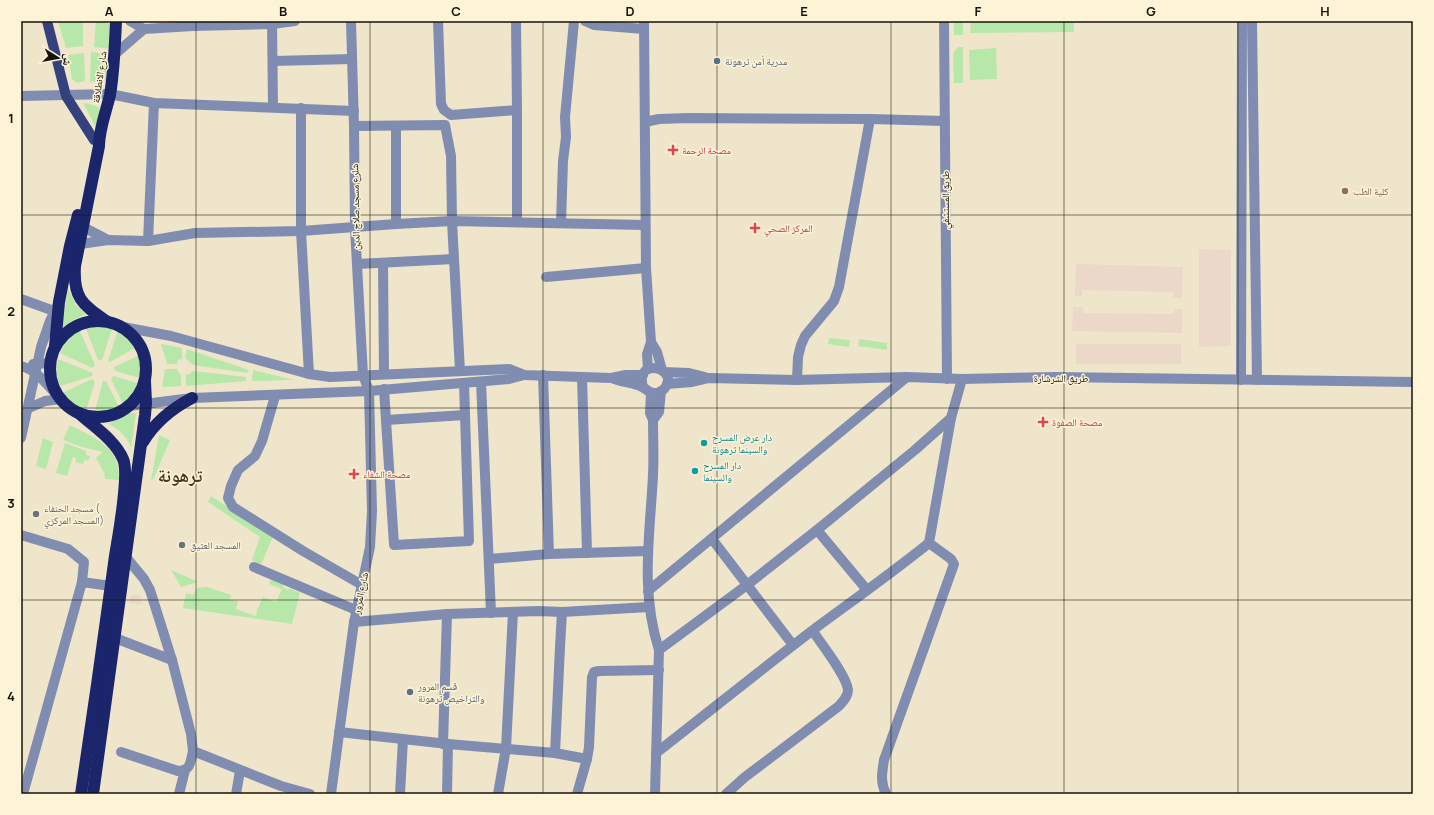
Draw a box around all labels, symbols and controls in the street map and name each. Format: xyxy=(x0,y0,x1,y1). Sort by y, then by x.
text: A xyxy=(105,2,114,20)
text: B xyxy=(279,2,287,20)
text: C xyxy=(451,2,461,20)
text: D xyxy=(625,2,635,20)
text: E xyxy=(800,2,808,20)
text: F xyxy=(975,2,982,20)
text: G xyxy=(1146,2,1156,20)
text: H xyxy=(1320,2,1330,20)
north arrow xyxy=(38,38,78,78)
street label: شارع الانطلاقة xyxy=(88,50,110,104)
text: ش xyxy=(59,53,77,67)
place label: مدرية أمن ترهونة xyxy=(725,54,788,68)
marker: مدرية أمن ترهونة xyxy=(712,56,722,66)
text: 1 xyxy=(8,109,14,127)
place label: مصحة الرحمة xyxy=(682,143,732,157)
marker: مصحة الرحمة xyxy=(667,144,679,156)
street label: شلرع مسجد صلاح الدين xyxy=(347,163,363,250)
street label: طريق المستشفي xyxy=(938,170,954,229)
place label: كلية الطب xyxy=(1353,184,1389,198)
marker: كلية الطب xyxy=(1340,186,1350,196)
place label: المركز الصحي xyxy=(764,221,813,237)
marker: المركز الصحي xyxy=(749,222,761,234)
text: 2 xyxy=(7,302,15,320)
street label: طريق الشرشارة xyxy=(1034,371,1089,385)
place label: مصحة الصفوة xyxy=(1052,415,1103,429)
marker: مصحة الصفوة xyxy=(1037,416,1049,428)
place label: دار عرض المسرح والسينما ترهونة xyxy=(712,430,772,456)
marker: دار عرض المسرح والسينما ترهونة xyxy=(699,438,709,448)
place label: دار المسرح والسينما xyxy=(703,458,741,484)
district label: ترهونة xyxy=(158,463,203,487)
marker: دار المسرح والسينما xyxy=(690,466,700,476)
place label: مصحة الشفاء xyxy=(363,467,411,481)
marker: مصحة الشفاء xyxy=(348,468,360,480)
text: 3 xyxy=(7,494,15,512)
place label: مسجد الحنفاء ( المسجد المركزي) xyxy=(44,501,104,529)
marker: مسجد الحنفاء ( المسجد المركزي) xyxy=(31,509,41,519)
place label: المسجد العتيق xyxy=(190,538,241,552)
marker: المسجد العتيق xyxy=(177,540,187,550)
street label: شارع المرور xyxy=(349,570,371,616)
place label: قسم المرور والتراخيص ترهونة xyxy=(417,679,485,705)
text: 4 xyxy=(7,687,15,705)
marker: قسم المرور والتراخيص ترهونة xyxy=(405,687,415,697)

